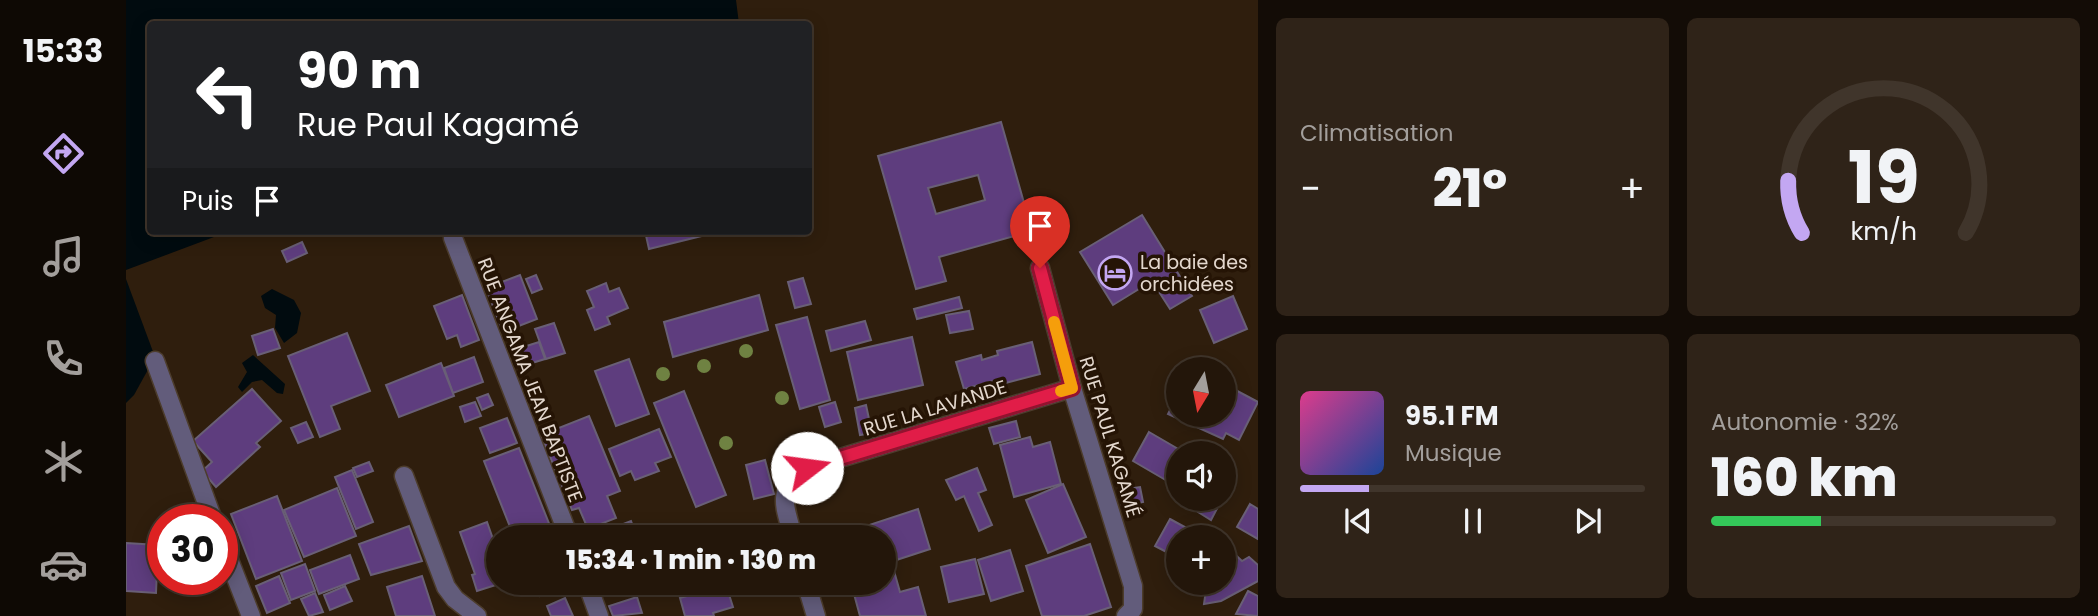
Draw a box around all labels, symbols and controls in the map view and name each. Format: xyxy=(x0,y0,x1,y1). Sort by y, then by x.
text: 15:33 xyxy=(23,28,103,73)
text: 90 m xyxy=(297,37,421,105)
icon: left xyxy=(182,49,273,140)
text: Rue Paul Kagamé xyxy=(297,102,579,147)
text: Climatisation xyxy=(1300,117,1453,149)
text: 19 xyxy=(1847,127,1920,228)
icon: directions xyxy=(39,129,88,178)
text: 21° xyxy=(1433,152,1507,225)
text: − xyxy=(1300,162,1321,215)
text: + xyxy=(1619,162,1645,215)
icon: arrive xyxy=(248,182,286,220)
text: Puis xyxy=(182,183,234,219)
pin xyxy=(1010,196,1070,268)
icon: arrive xyxy=(1021,207,1059,245)
text: km/h xyxy=(1850,214,1917,249)
icon: music xyxy=(39,232,88,281)
place label: La baie des orchidées xyxy=(1140,249,1248,298)
street label: RUE ANGAMA JEAN BAPTISTE xyxy=(471,254,589,506)
hotel icon: La baie des orchidées xyxy=(1096,254,1134,292)
icon: phone xyxy=(39,334,88,383)
street label: RUE PAUL KAGAMÉ xyxy=(1073,353,1147,521)
north arrow xyxy=(1166,357,1236,427)
map controls xyxy=(1166,357,1236,595)
street label: RUE LA LAVANDE xyxy=(860,373,1010,443)
text: 95.1 FM xyxy=(1405,398,1499,434)
text: Autonomie · 32% xyxy=(1711,406,1899,438)
position arrow xyxy=(770,431,844,505)
icon: climate xyxy=(39,437,88,486)
text: Musique xyxy=(1405,437,1502,469)
button: sound xyxy=(1166,441,1236,511)
text: 160 km xyxy=(1711,441,1897,514)
icon: previous xyxy=(1339,502,1377,540)
icon: pause xyxy=(1454,502,1492,540)
icon: next xyxy=(1569,502,1607,540)
speed limit sign: 30 xyxy=(147,504,238,595)
button: + xyxy=(1166,525,1236,595)
icon: car xyxy=(39,540,88,589)
text: 15:34 · 1 min · 130 m xyxy=(566,542,816,578)

